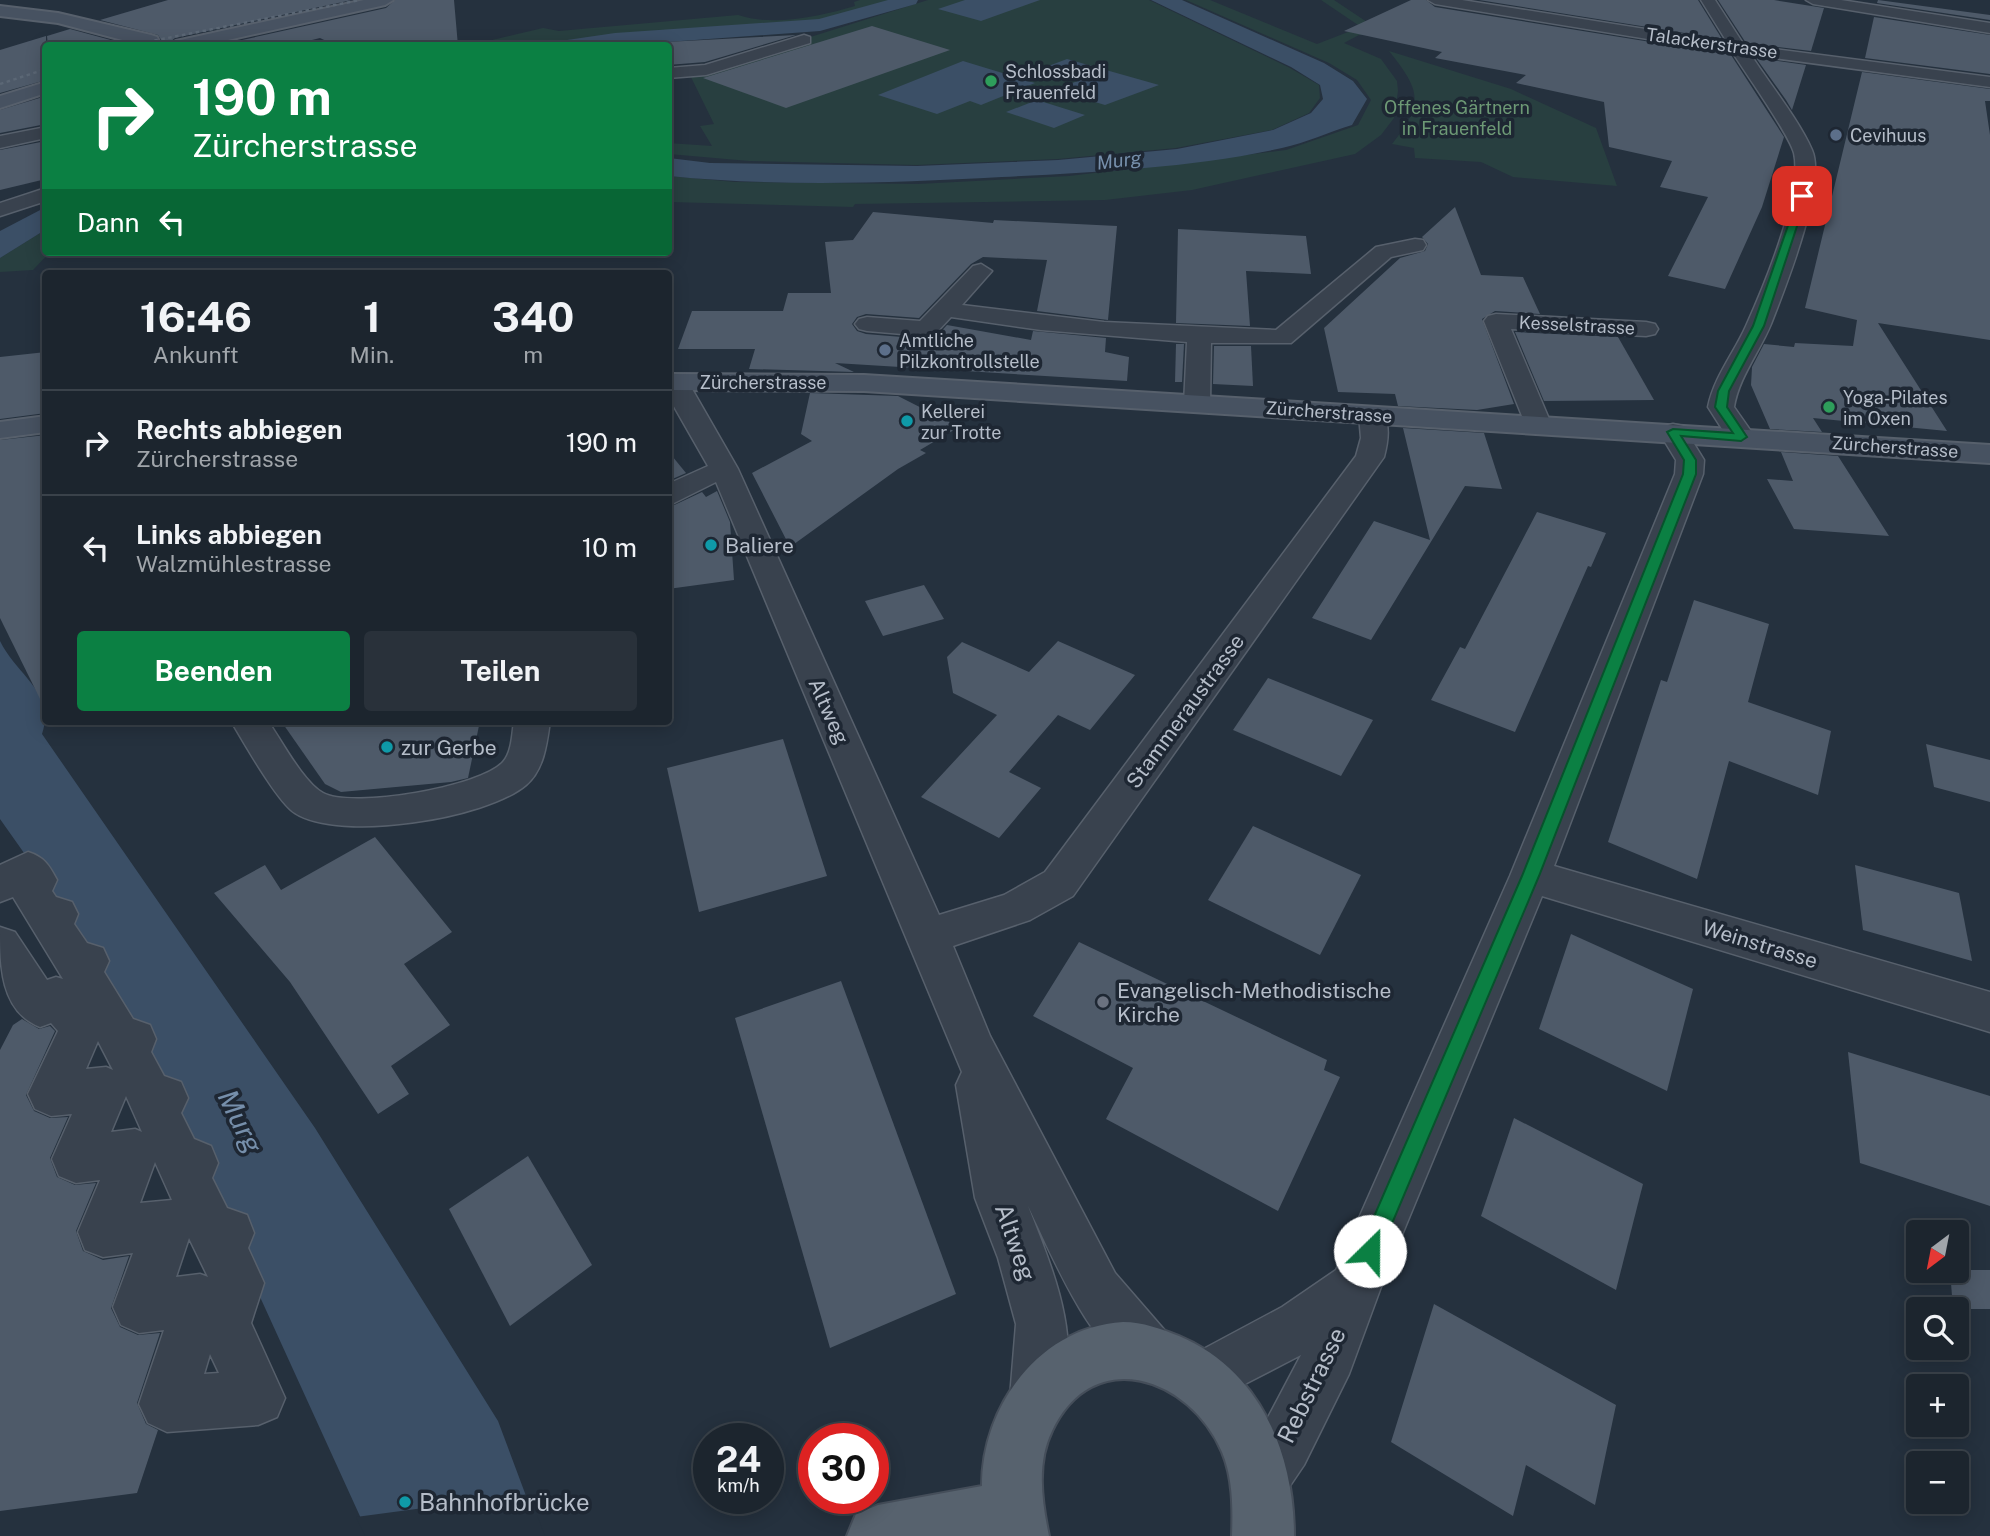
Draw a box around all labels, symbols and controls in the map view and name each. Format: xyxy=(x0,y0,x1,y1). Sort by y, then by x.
street label: Talackerstrasse xyxy=(1645,23,1779,63)
place label: Schlossbadi Frauenfeld xyxy=(1005,61,1106,103)
text: 190 m xyxy=(192,68,332,126)
icon: right xyxy=(77,70,168,161)
marker: Schlossbadi Frauenfeld xyxy=(983,73,999,89)
park label: Offenes Gärtnern in Frauenfeld xyxy=(1384,97,1530,139)
place label: Cevihuus xyxy=(1850,125,1926,146)
text: Zürcherstrasse xyxy=(192,127,418,164)
marker: Cevihuus xyxy=(1828,127,1844,143)
water label: Murg xyxy=(1095,146,1143,174)
pin xyxy=(1772,166,1832,226)
icon: arrive xyxy=(1783,177,1821,215)
icon: left xyxy=(153,203,191,241)
text: Dann xyxy=(77,207,139,238)
text: 16:46 xyxy=(140,292,252,341)
text: 1 xyxy=(363,292,381,341)
text: 340 xyxy=(492,292,574,341)
street label: Kesselstrasse xyxy=(1518,311,1636,339)
place label: Amtliche Pilzkontrollstelle xyxy=(899,330,1040,372)
text: Ankunft xyxy=(153,341,239,368)
text: Min. xyxy=(350,341,394,368)
text: m xyxy=(523,341,543,368)
marker: Amtliche Pilzkontrollstelle xyxy=(877,342,893,358)
street label: Zürcherstrasse xyxy=(700,372,826,393)
place label: Yoga-Pilates im Oxen xyxy=(1843,387,1948,429)
street label: Zürcherstrasse xyxy=(1265,397,1393,427)
marker: Yoga-Pilates im Oxen xyxy=(1821,399,1837,415)
place label: Kellerei zur Trotte xyxy=(921,401,1001,443)
marker: Kellerei zur Trotte xyxy=(899,413,915,429)
text: Rechts abbiegen xyxy=(136,414,342,445)
icon: right xyxy=(77,424,115,462)
text: 190 m xyxy=(566,427,637,458)
street label: Zürcherstrasse xyxy=(1831,432,1959,462)
text: Zürcherstrasse xyxy=(136,445,298,472)
text: Links abbiegen xyxy=(136,519,322,550)
icon: left xyxy=(77,529,115,567)
text: 10 m xyxy=(582,532,637,563)
place label: Baliere xyxy=(725,533,794,558)
marker: Baliere xyxy=(703,537,719,553)
text: Walzmühlestrasse xyxy=(136,550,332,577)
street label: Stammeraustrasse xyxy=(1121,629,1249,793)
button: Beenden xyxy=(77,631,350,711)
button: Teilen xyxy=(364,631,637,711)
street label: Altweg xyxy=(803,674,855,748)
place label: zur Gerbe xyxy=(401,735,497,760)
marker: zur Gerbe xyxy=(379,739,395,755)
street label: Weinstrasse xyxy=(1699,915,1821,973)
place label: Evangelisch-Methodistische Kirche xyxy=(1117,978,1391,1027)
marker: Evangelisch-Methodistische Kirche xyxy=(1095,994,1111,1010)
water label: Murg xyxy=(212,1084,271,1158)
street label: Altweg xyxy=(990,1200,1042,1284)
position arrow xyxy=(1333,1214,1407,1288)
north arrow xyxy=(1906,1220,1969,1283)
map controls xyxy=(1906,1220,1969,1514)
button: search xyxy=(1906,1297,1969,1360)
street label: Rebstrasse xyxy=(1271,1323,1351,1447)
button: + xyxy=(1906,1374,1969,1437)
speed limit sign: 30 xyxy=(798,1423,889,1514)
text: 24 xyxy=(716,1439,761,1480)
button: − xyxy=(1906,1451,1969,1514)
text: km/h xyxy=(717,1475,760,1496)
place label: Bahnhofbrücke xyxy=(419,1488,590,1516)
marker: Bahnhofbrücke xyxy=(397,1494,413,1510)

